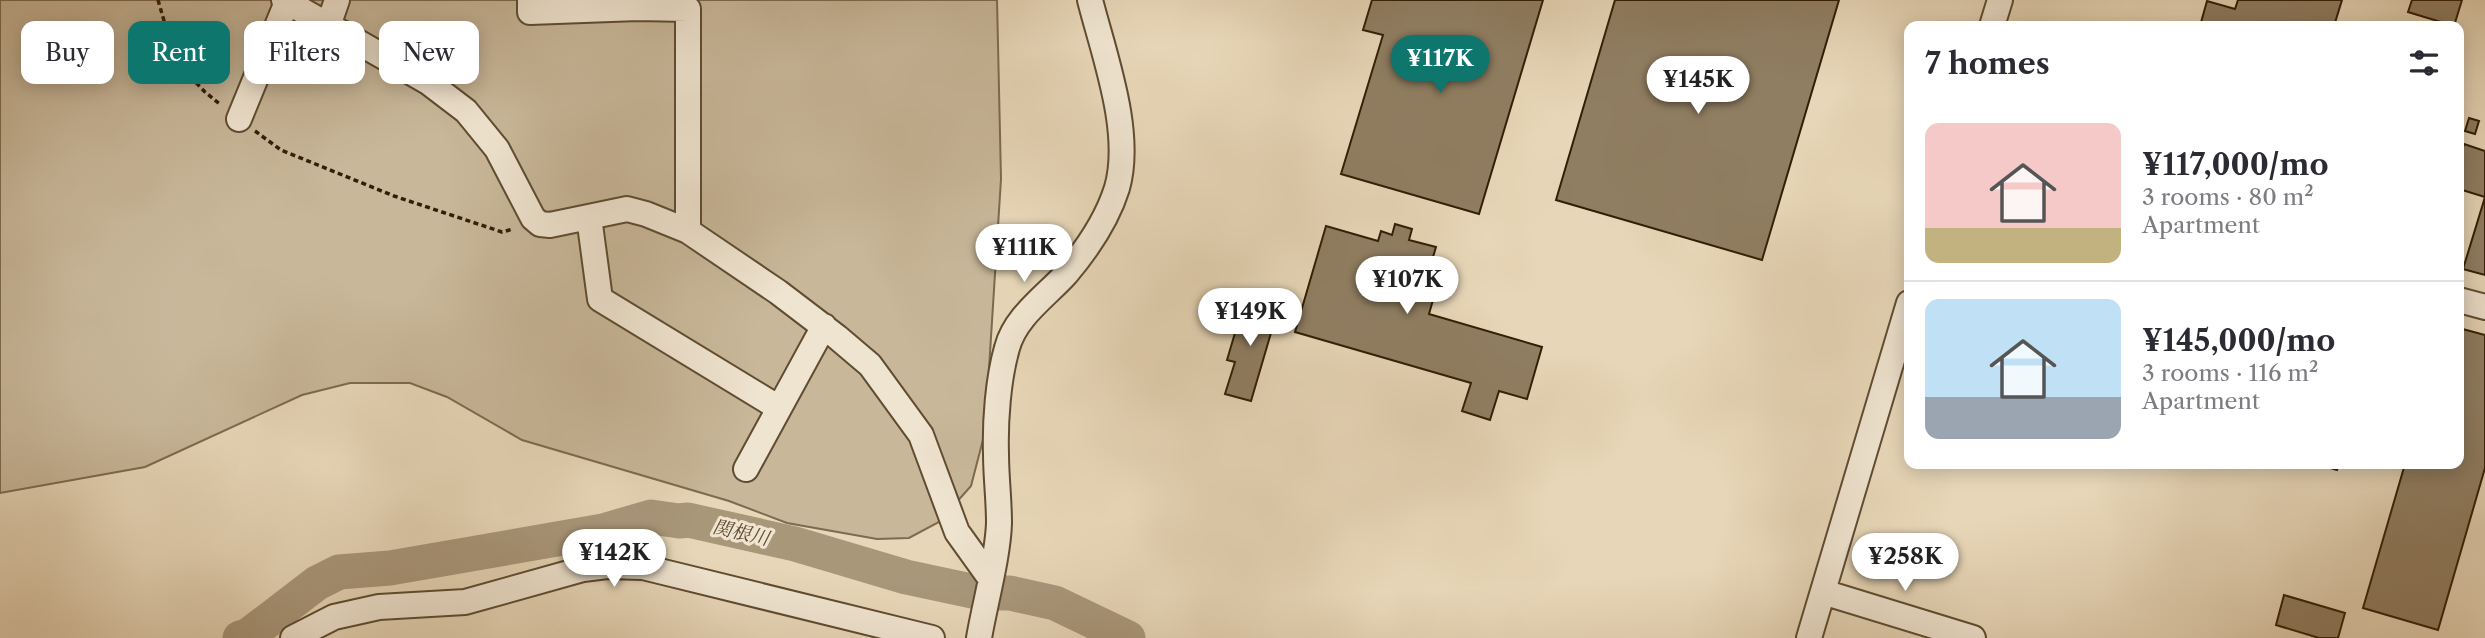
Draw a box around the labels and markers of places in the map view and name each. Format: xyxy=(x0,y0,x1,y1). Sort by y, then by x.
pin: ¥117K xyxy=(1391,36,1489,95)
pin: ¥145K xyxy=(1649,57,1747,116)
pin: ¥111K xyxy=(975,224,1073,284)
pin: ¥107K xyxy=(1358,256,1456,316)
pin: ¥149K xyxy=(1201,288,1299,348)
pin: ¥142K xyxy=(565,530,663,589)
pin: ¥258K xyxy=(1856,534,1954,593)

